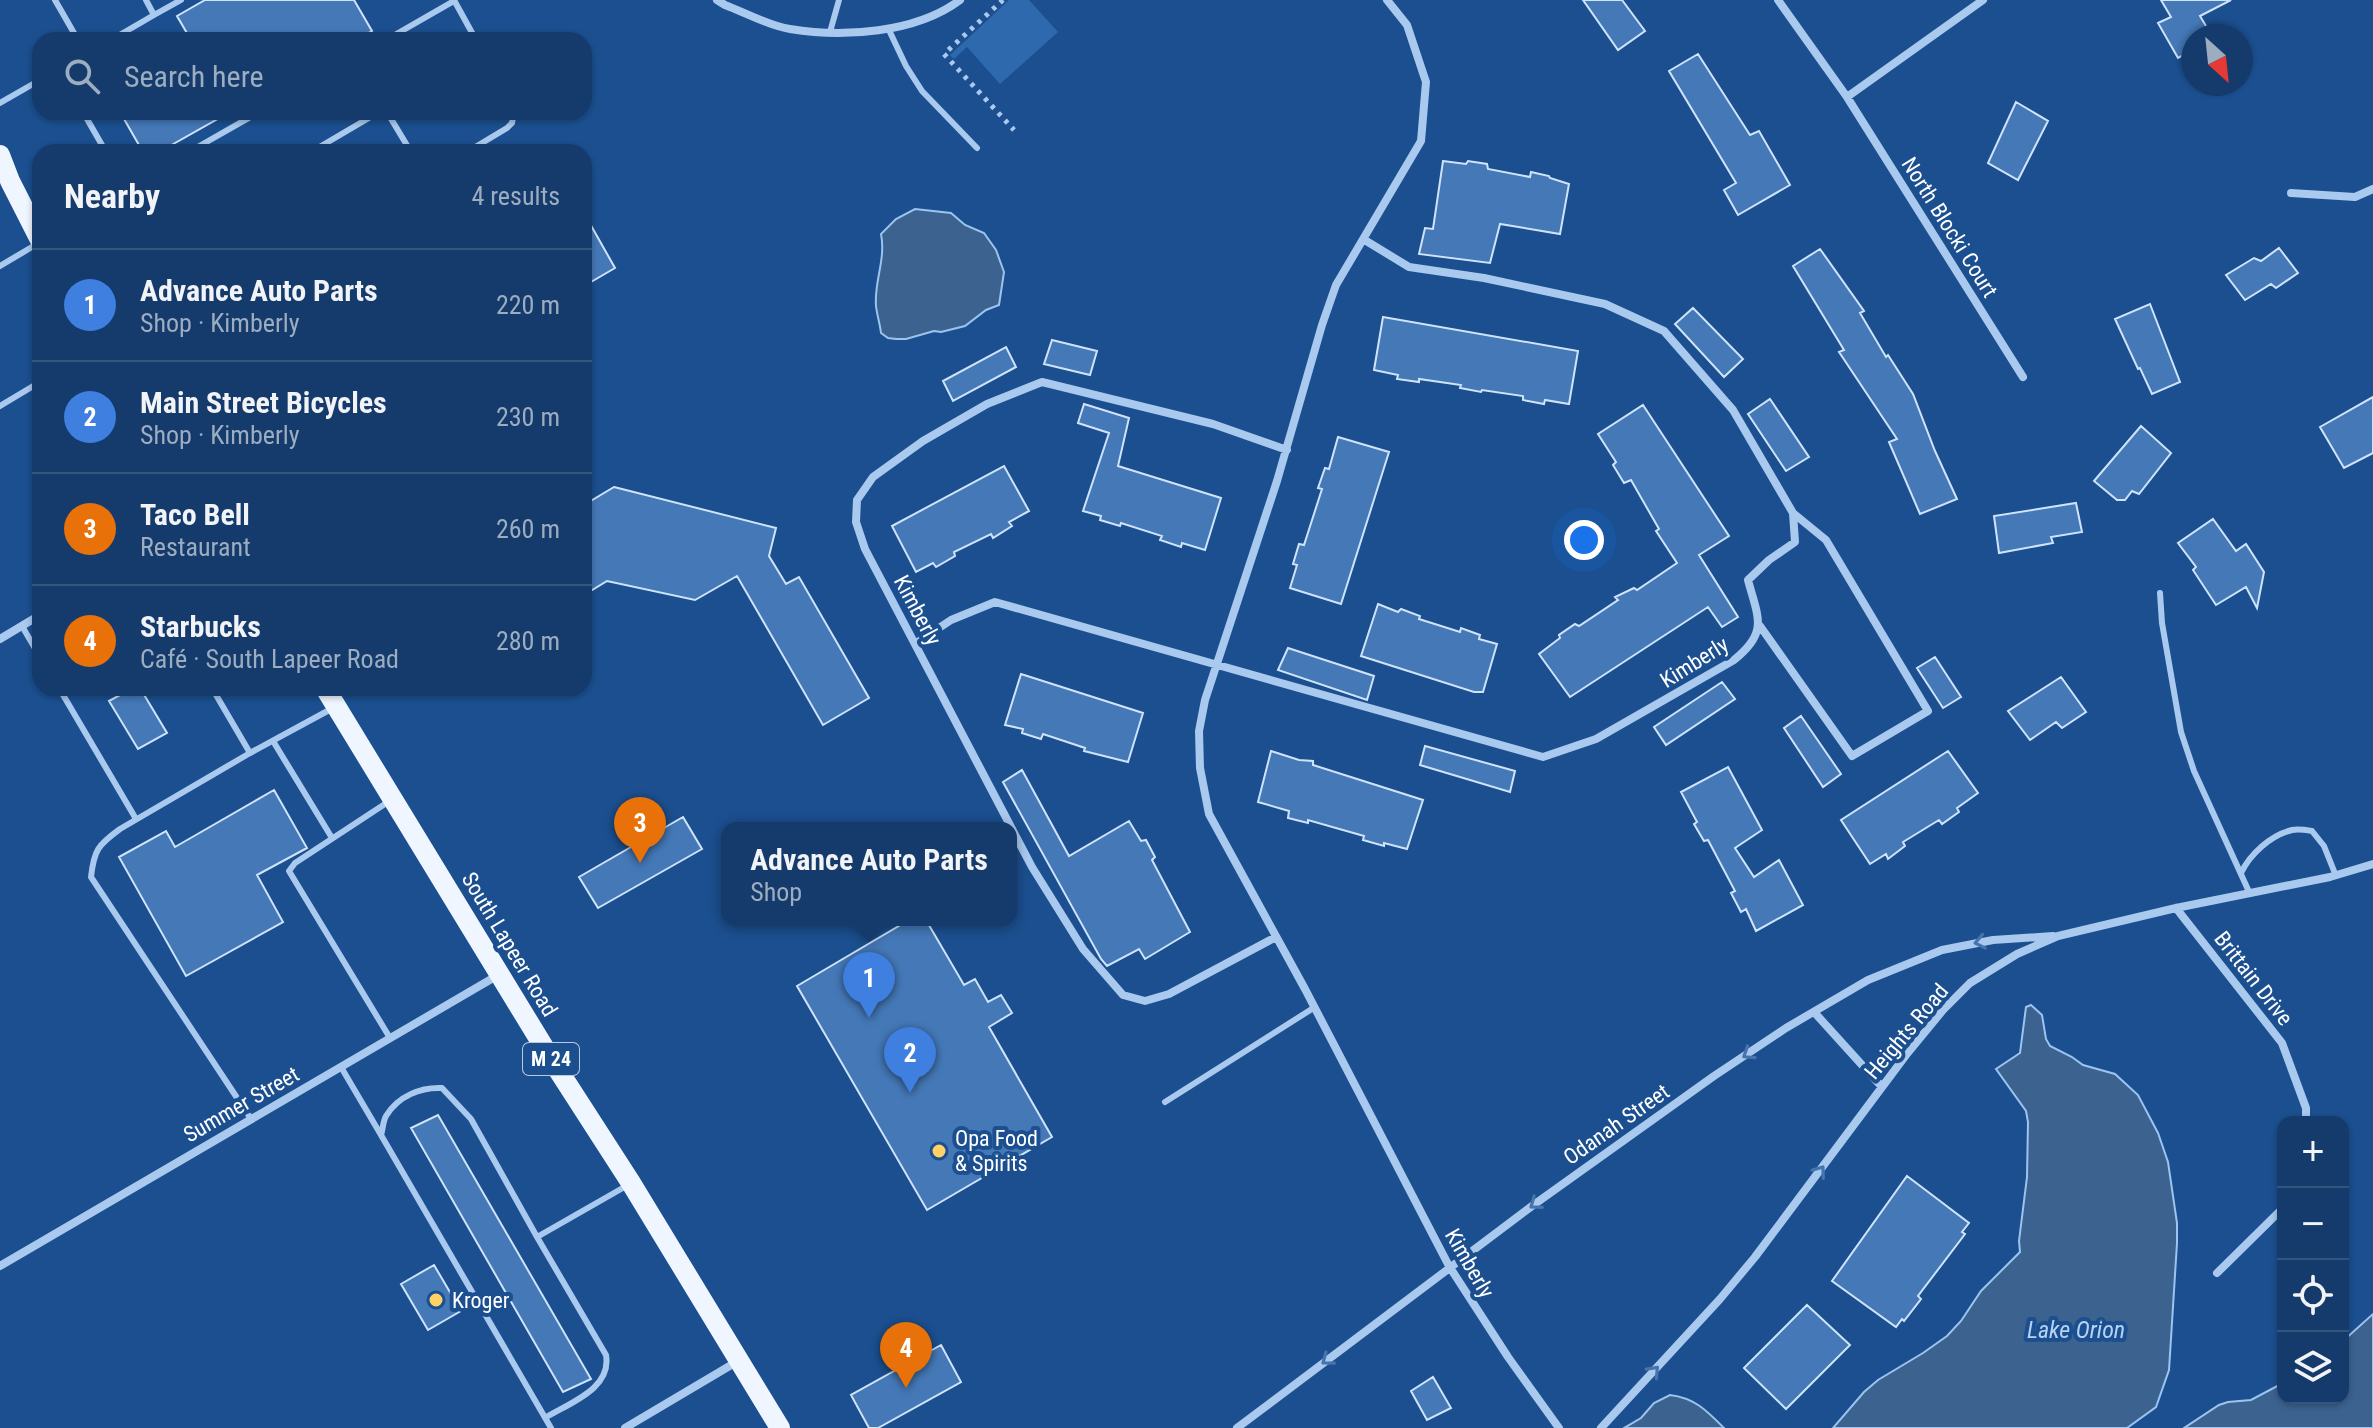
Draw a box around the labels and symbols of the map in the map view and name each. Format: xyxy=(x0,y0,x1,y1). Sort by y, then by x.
north arrow xyxy=(2181,24,2253,96)
street label: North Blocki Court xyxy=(1897,153,2003,302)
your location xyxy=(1564,520,1604,560)
street label: Kimberly xyxy=(889,571,946,650)
street label: Kimberly xyxy=(1656,632,1733,693)
pin: 3 xyxy=(614,797,666,863)
street label: South Lapeer Road xyxy=(457,868,562,1021)
street label: Brittain Drive xyxy=(2209,926,2298,1030)
one-way arrow xyxy=(1973,933,1987,950)
pin: 1 xyxy=(843,952,895,1018)
street label: Heights Road xyxy=(1859,979,1953,1084)
pin: 2 xyxy=(884,1027,936,1093)
road number: M 24 xyxy=(523,1043,579,1075)
one-way arrow xyxy=(1742,1044,1756,1059)
street label: Summer Street xyxy=(179,1061,303,1147)
street label: Odanah Street xyxy=(1559,1079,1674,1170)
place label: Opa Food & Spirits xyxy=(955,1126,1038,1176)
marker: Opa Food & Spirits xyxy=(930,1142,948,1160)
one-way arrow xyxy=(1810,1165,1825,1180)
one-way arrow xyxy=(1529,1194,1544,1209)
street label: Kimberly xyxy=(1440,1224,1499,1302)
place label: Kroger xyxy=(452,1288,510,1313)
marker: Kroger xyxy=(427,1291,445,1309)
water label: Lake Orion xyxy=(2027,1316,2125,1344)
pin: 4 xyxy=(880,1322,932,1388)
one-way arrow xyxy=(1321,1350,1336,1364)
one-way arrow xyxy=(1644,1366,1659,1380)

